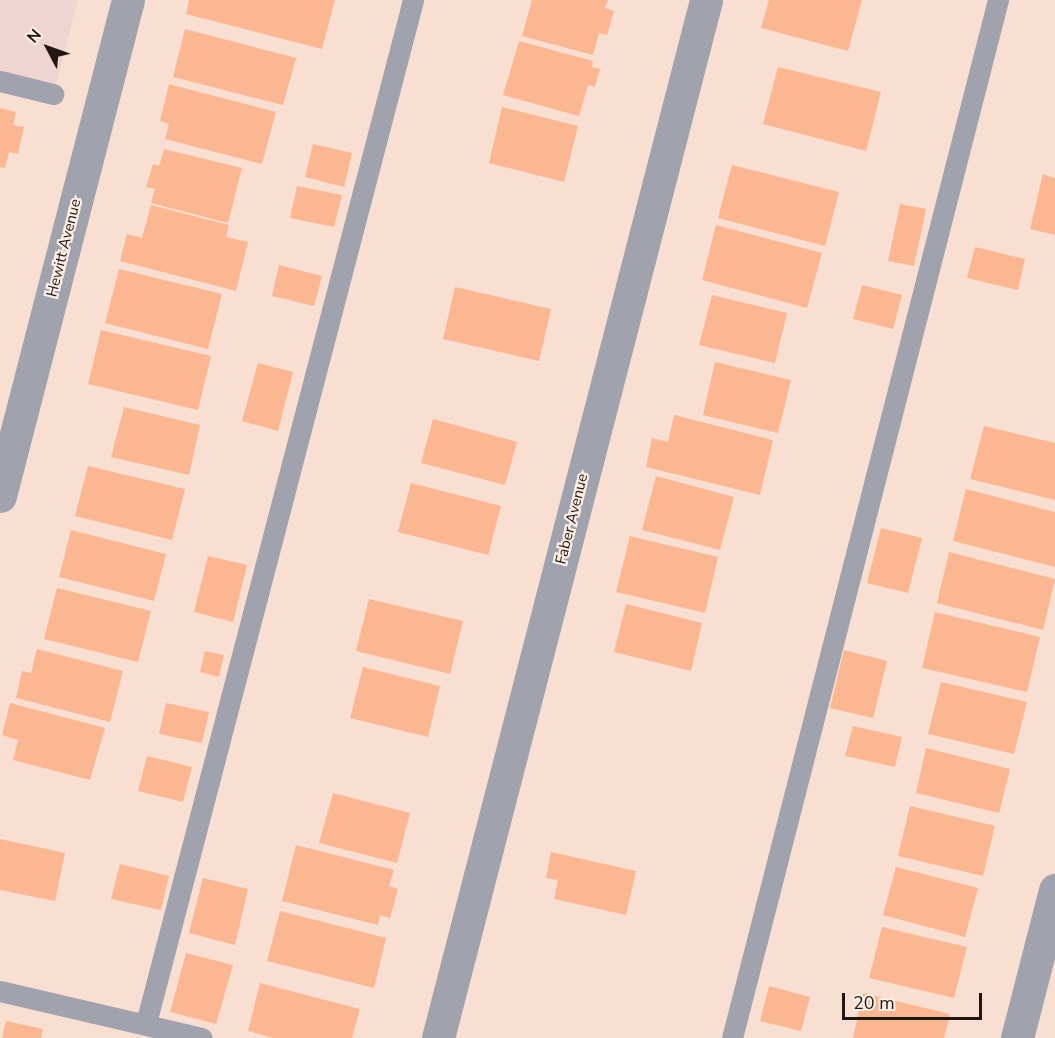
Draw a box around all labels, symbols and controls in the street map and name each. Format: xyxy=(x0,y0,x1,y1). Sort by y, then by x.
north arrow xyxy=(18,18,78,78)
text: N xyxy=(22,24,47,48)
street label: Hewitt Avenue xyxy=(43,197,85,299)
street label: Faber Avenue xyxy=(552,472,592,566)
scale bar xyxy=(845,981,984,1019)
text: 20 m xyxy=(853,991,895,1015)

